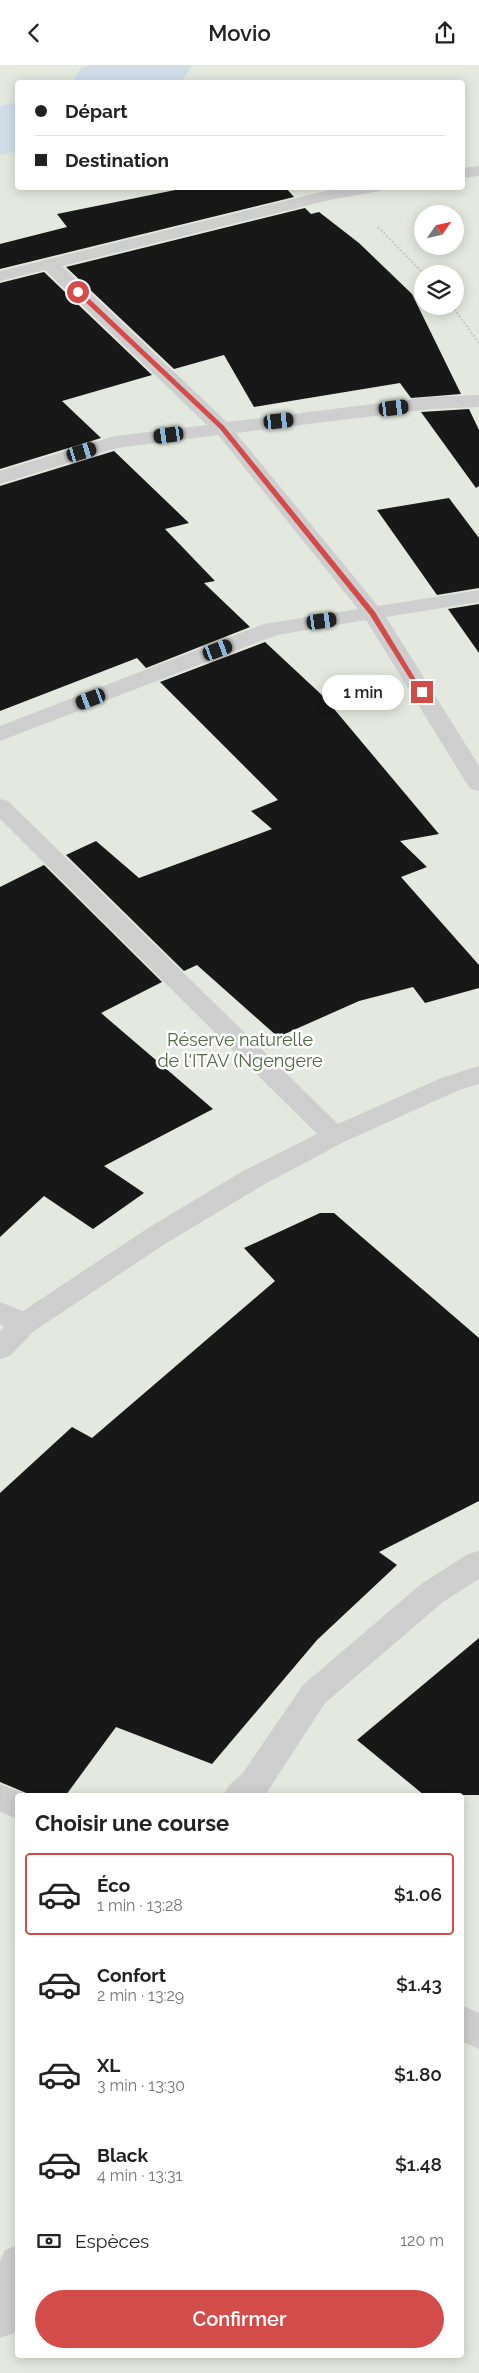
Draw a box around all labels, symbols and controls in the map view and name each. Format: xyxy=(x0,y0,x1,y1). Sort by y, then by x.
icon: back xyxy=(20,19,48,47)
icon: share xyxy=(431,19,459,47)
text: Movio xyxy=(208,20,271,46)
text: Départ xyxy=(65,100,128,122)
text: Destination xyxy=(65,149,169,171)
north arrow xyxy=(414,205,464,255)
map controls xyxy=(414,205,464,315)
button: layers xyxy=(414,265,464,315)
route start xyxy=(67,281,89,303)
car xyxy=(378,399,409,417)
car xyxy=(263,412,294,430)
car xyxy=(153,425,184,445)
car xyxy=(65,440,98,464)
car xyxy=(306,611,337,631)
car xyxy=(201,638,234,662)
callout: 1 min xyxy=(322,675,404,709)
route end xyxy=(411,681,433,703)
text: 1 min xyxy=(343,683,383,702)
car xyxy=(74,687,107,711)
park label: Réserve naturelle de l'ITAV (Ngengere xyxy=(157,1029,323,1071)
text: Choisir une course xyxy=(35,1810,229,1836)
icon: car xyxy=(37,1872,82,1917)
text: Éco xyxy=(97,1874,130,1896)
text: $1.06 xyxy=(394,1883,442,1905)
text: 1 min · 13:28 xyxy=(97,1896,183,1915)
icon: car xyxy=(37,1962,82,2007)
text: Confort xyxy=(97,1964,166,1986)
text: $1.43 xyxy=(396,1973,442,1995)
text: 2 min · 13:29 xyxy=(97,1986,184,2005)
icon: car xyxy=(37,2052,82,2097)
text: XL xyxy=(97,2054,120,2076)
text: $1.80 xyxy=(394,2063,442,2085)
text: 3 min · 13:30 xyxy=(97,2076,185,2095)
icon: car xyxy=(37,2142,82,2187)
text: Black xyxy=(97,2144,148,2166)
text: $1.48 xyxy=(395,2153,442,2175)
text: 4 min · 13:31 xyxy=(97,2166,182,2185)
icon: cash xyxy=(35,2227,63,2255)
text: Espèces xyxy=(75,2230,149,2252)
text: 120 m xyxy=(400,2231,444,2250)
button: Confirmer xyxy=(35,2290,444,2348)

